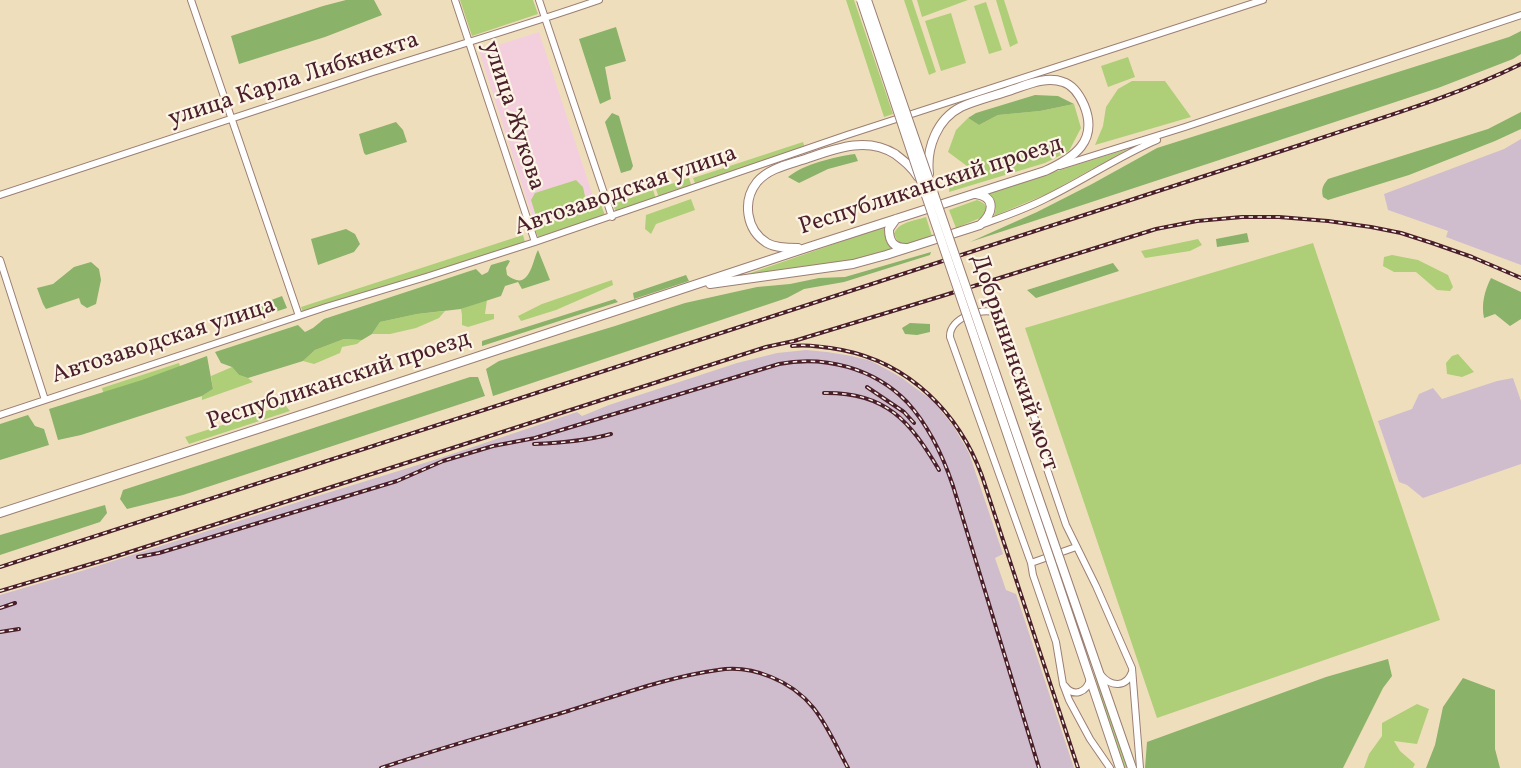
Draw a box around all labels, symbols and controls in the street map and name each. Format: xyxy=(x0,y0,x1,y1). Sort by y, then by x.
street label: улица Карла Либкнехта xyxy=(165,27,423,135)
street label: улица Жукова xyxy=(474,38,550,194)
street label: Республиканский проезд xyxy=(796,131,1066,243)
street label: Автозаводская улица xyxy=(511,140,741,244)
street label: Добрынинский мост xyxy=(962,251,1064,475)
street label: Автозаводская улица xyxy=(49,292,279,392)
street label: Республиканский проезд xyxy=(204,326,474,438)

